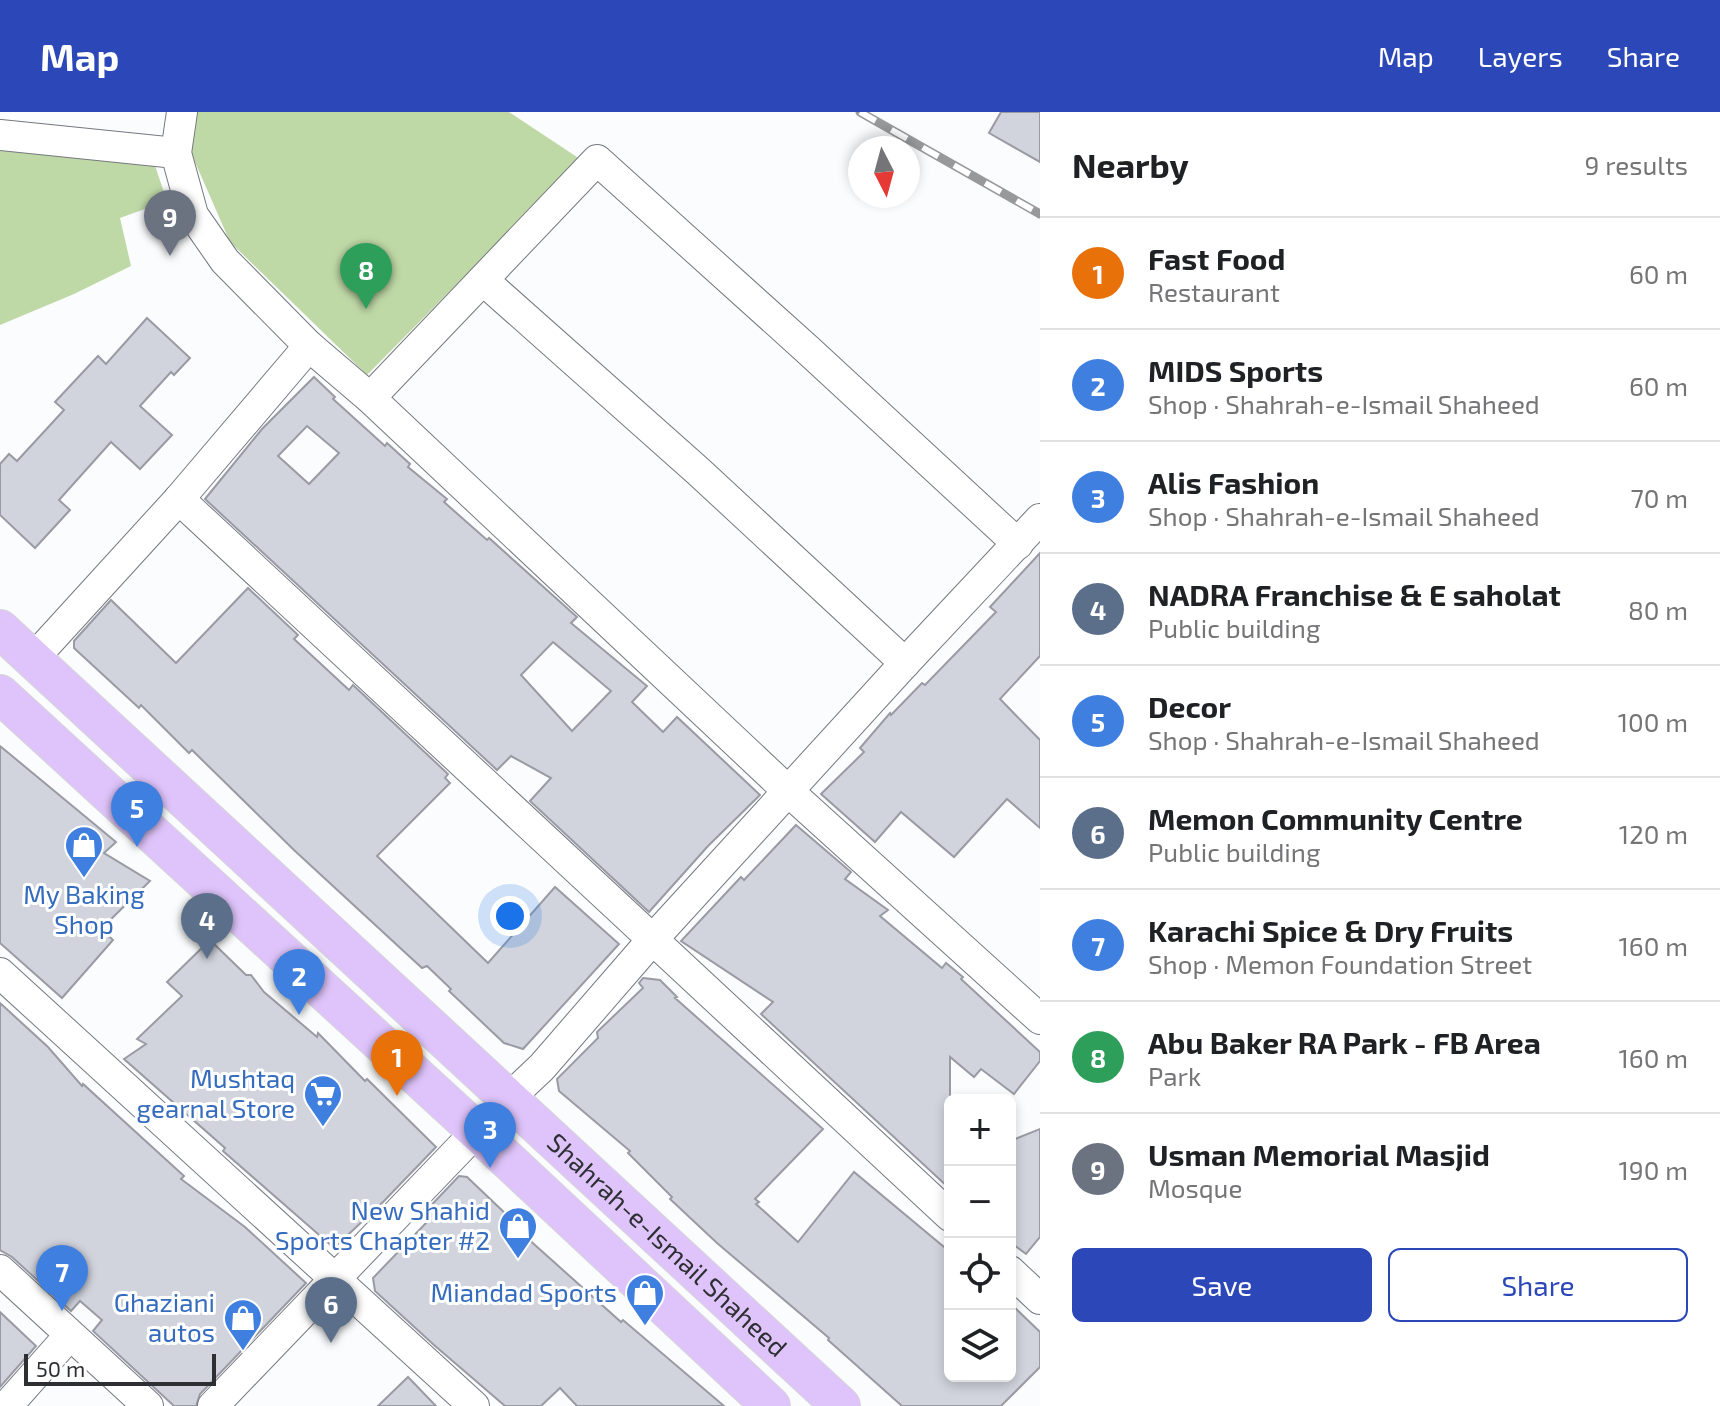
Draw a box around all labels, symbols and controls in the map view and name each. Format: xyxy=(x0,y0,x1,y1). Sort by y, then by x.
text: Map xyxy=(40,33,119,79)
text: Map xyxy=(1378,39,1434,73)
text: Layers xyxy=(1478,39,1563,73)
text: Share xyxy=(1607,39,1680,73)
north arrow xyxy=(848,136,920,208)
text: Nearby xyxy=(1072,144,1189,185)
text: 9 results xyxy=(1585,149,1688,180)
pin: 9 xyxy=(144,190,196,256)
text: Fast Food xyxy=(1148,240,1285,276)
pin: 8 xyxy=(340,243,392,309)
text: 1 xyxy=(1092,258,1104,289)
text: 60 m xyxy=(1629,258,1688,289)
text: Restaurant xyxy=(1148,276,1280,307)
text: MIDS Sports xyxy=(1148,352,1323,388)
text: 2 xyxy=(1090,370,1106,401)
text: 60 m xyxy=(1629,370,1688,401)
text: Shop · Shahrah-e-Ismail Shaheed xyxy=(1148,388,1540,419)
text: Alis Fashion xyxy=(1148,464,1319,500)
text: 3 xyxy=(1091,482,1105,513)
text: 70 m xyxy=(1630,482,1688,513)
text: Shop · Shahrah-e-Ismail Shaheed xyxy=(1148,500,1540,531)
text: NADRA Franchise & E saholat xyxy=(1148,576,1561,612)
text: 4 xyxy=(1090,594,1106,625)
text: 80 m xyxy=(1628,594,1688,625)
text: Public building xyxy=(1148,612,1320,643)
text: Decor xyxy=(1148,688,1231,724)
text: 5 xyxy=(1091,706,1105,737)
text: 100 m xyxy=(1618,706,1688,737)
text: Shop · Shahrah-e-Ismail Shaheed xyxy=(1148,724,1540,755)
pin: 5 xyxy=(111,781,163,847)
text: Memon Community Centre xyxy=(1148,800,1523,836)
text: 6 xyxy=(1090,818,1106,849)
text: 120 m xyxy=(1619,818,1688,849)
shop icon: My Baking Shop xyxy=(63,824,105,879)
text: Public building xyxy=(1148,836,1320,867)
place label: My Baking Shop xyxy=(23,878,145,939)
pin: 4 xyxy=(181,893,233,959)
your location xyxy=(490,896,530,936)
text: Karachi Spice & Dry Fruits xyxy=(1148,912,1513,948)
text: 7 xyxy=(1091,930,1105,961)
text: 160 m xyxy=(1619,930,1688,961)
text: Shop · Memon Foundation Street xyxy=(1148,948,1532,979)
pin: 2 xyxy=(273,949,325,1015)
text: Abu Baker RA Park - FB Area xyxy=(1148,1024,1541,1060)
pin: 1 xyxy=(371,1030,423,1096)
text: 8 xyxy=(1090,1042,1106,1073)
text: 160 m xyxy=(1619,1042,1688,1073)
text: Park xyxy=(1148,1060,1201,1091)
place label: Mushtaq gearnal Store xyxy=(137,1062,295,1123)
supermarket icon: Mushtaq gearnal Store xyxy=(302,1073,344,1128)
map controls xyxy=(944,1094,1016,1382)
button: + xyxy=(944,1094,1016,1166)
pin: 3 xyxy=(464,1102,516,1168)
street label: Shahrah-e-Ismail Shaheed xyxy=(542,1126,794,1362)
text: Usman Memorial Masjid xyxy=(1148,1136,1490,1172)
text: 9 xyxy=(1090,1154,1106,1185)
text: 190 m xyxy=(1619,1154,1688,1185)
button: − xyxy=(944,1166,1016,1238)
text: Mosque xyxy=(1148,1172,1242,1203)
place label: New Shahid Sports Chapter #2 xyxy=(275,1194,490,1255)
shop icon: New Shahid Sports Chapter #2 xyxy=(497,1205,539,1260)
button: locate xyxy=(944,1238,1016,1310)
pin: 7 xyxy=(36,1245,88,1311)
button: Save xyxy=(1072,1248,1372,1322)
button: Share xyxy=(1388,1248,1688,1322)
shop icon: Miandad Sports xyxy=(624,1272,666,1327)
place label: Miandad Sports xyxy=(431,1276,617,1307)
pin: 6 xyxy=(305,1277,357,1343)
place label: Ghaziani autos xyxy=(114,1286,215,1347)
shop icon: Ghaziani autos xyxy=(222,1297,264,1352)
button: layers xyxy=(944,1310,1016,1382)
scale bar xyxy=(24,1350,216,1386)
text: 50 m xyxy=(36,1355,85,1381)

